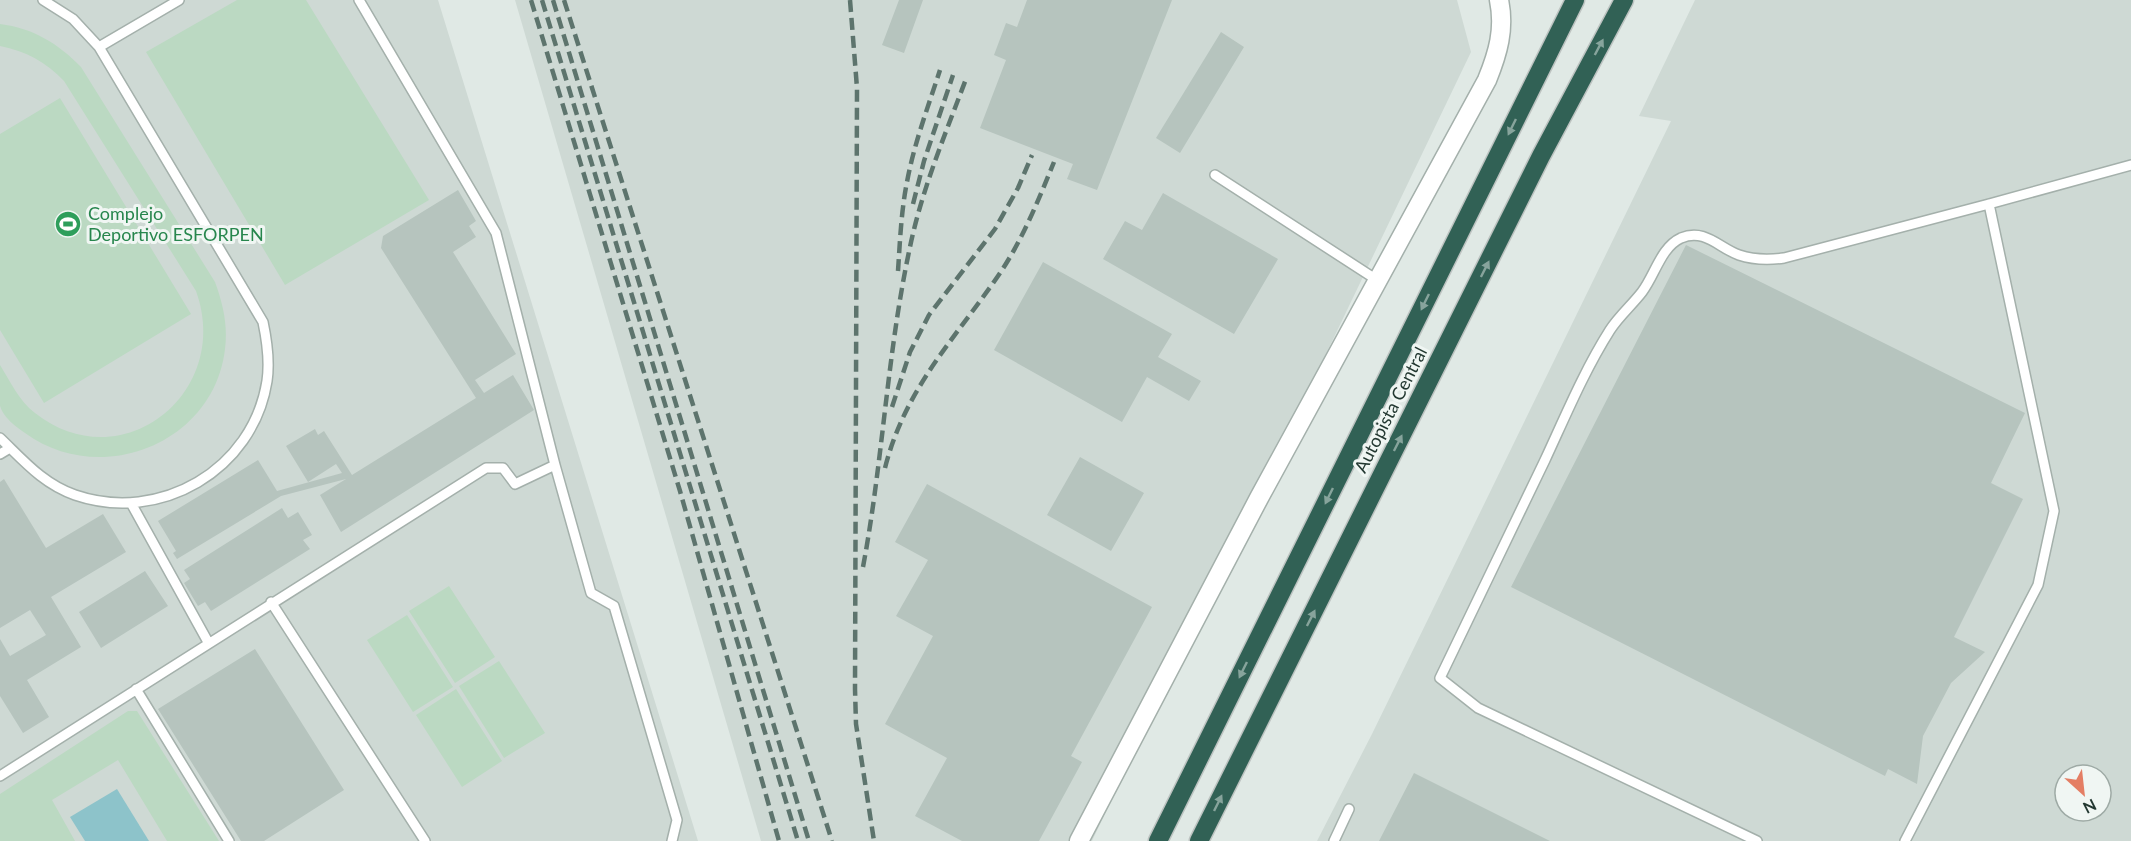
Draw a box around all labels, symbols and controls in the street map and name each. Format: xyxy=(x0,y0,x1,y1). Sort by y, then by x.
one-way arrow xyxy=(1594,38,1604,55)
one-way arrow xyxy=(1507,119,1517,136)
place label: Complejo Deportivo ESFORPEN xyxy=(88,202,264,245)
sports icon: Complejo Deportivo ESFORPEN xyxy=(53,209,83,239)
one-way arrow xyxy=(1480,260,1490,277)
one-way arrow xyxy=(1421,293,1431,311)
street label: Autopista Central xyxy=(1349,343,1431,476)
one-way arrow xyxy=(1393,435,1402,452)
one-way arrow xyxy=(1325,487,1334,504)
one-way arrow xyxy=(1306,609,1315,626)
one-way arrow xyxy=(1238,662,1247,679)
north arrow xyxy=(2053,763,2113,823)
one-way arrow xyxy=(1214,794,1223,811)
text: N xyxy=(2080,796,2100,818)

